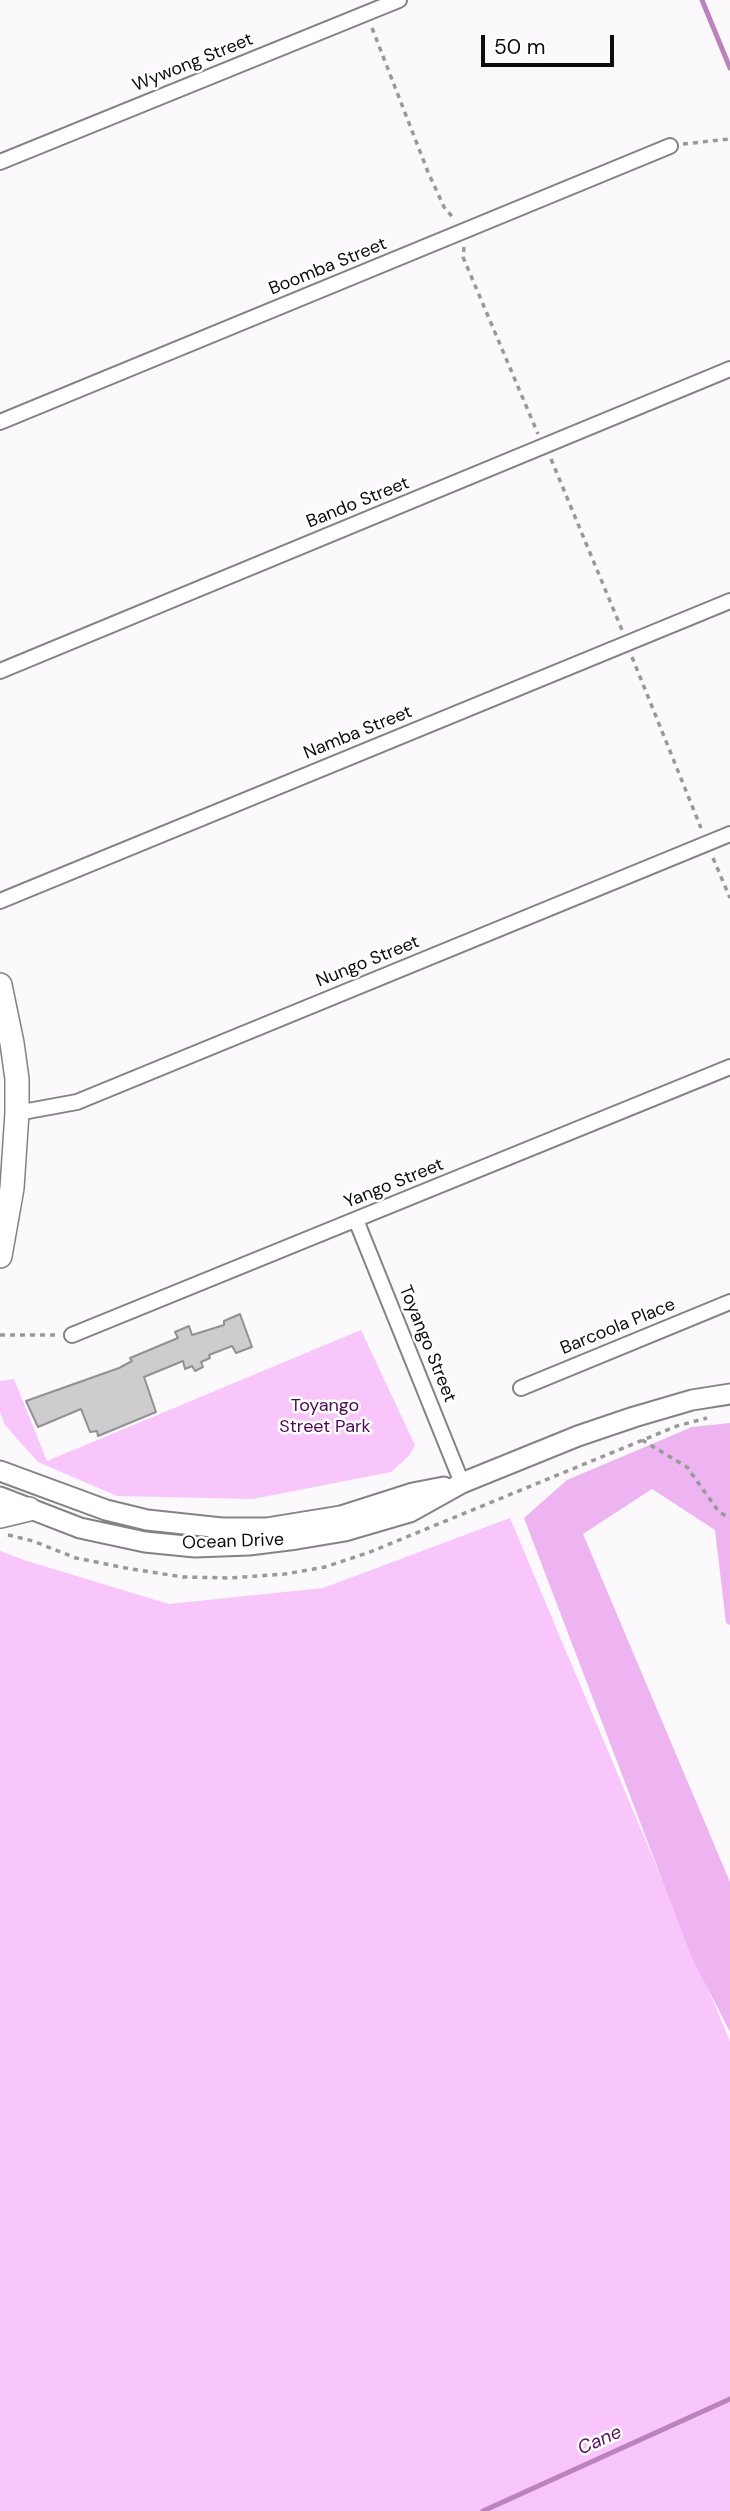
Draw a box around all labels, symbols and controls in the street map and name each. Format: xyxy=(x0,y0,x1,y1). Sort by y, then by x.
scale bar xyxy=(485,21,618,65)
street label: Wywong Street xyxy=(130,29,256,97)
text: 50 m xyxy=(494,33,545,61)
street label: Boomba Street xyxy=(266,234,390,300)
street label: Bando Street xyxy=(304,473,412,533)
street label: Namba Street xyxy=(301,701,415,765)
street label: Nungo Street xyxy=(313,932,423,992)
street label: Yango Street xyxy=(341,1154,447,1214)
street label: Toyango Street xyxy=(394,1282,460,1406)
street label: Barcoola Place xyxy=(557,1294,679,1360)
park label: Toyango Street Park xyxy=(279,1395,371,1438)
street label: Ocean Drive xyxy=(182,1529,284,1555)
water label: Cane xyxy=(574,2421,626,2461)

